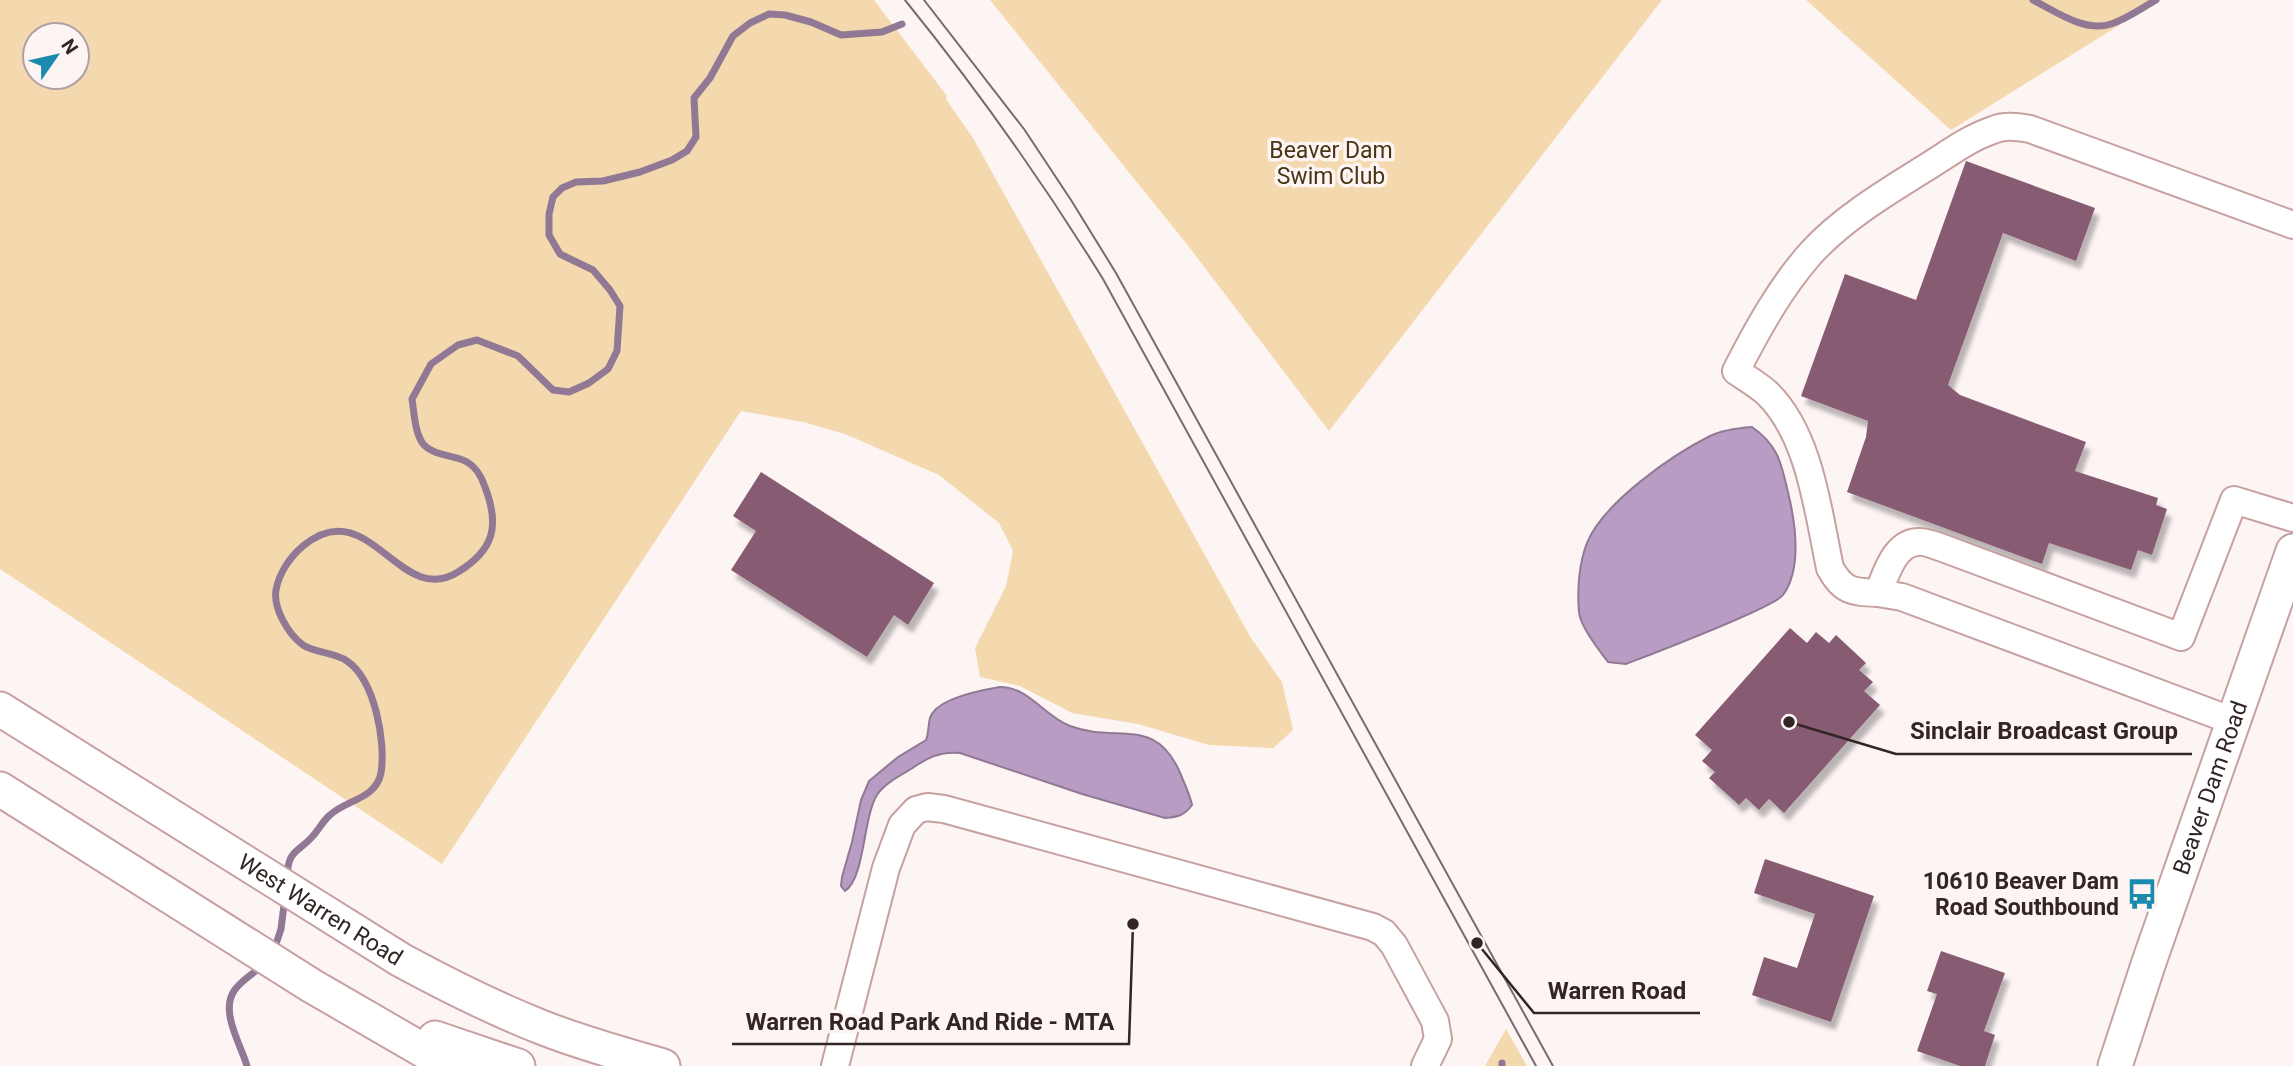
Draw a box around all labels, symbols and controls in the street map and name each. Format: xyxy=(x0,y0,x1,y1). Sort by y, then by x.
north arrow xyxy=(21,21,91,91)
text: N xyxy=(56,35,83,59)
park label: Beaver Dam Swim Club xyxy=(1269,137,1393,190)
street label: Beaver Dam Road xyxy=(2167,697,2253,878)
callout: Sinclair Broadcast Group xyxy=(1896,709,2192,754)
text: Sinclair Broadcast Group xyxy=(1910,717,2178,745)
street label: West Warren Road xyxy=(233,848,408,971)
place label: 10610 Beaver Dam Road Southbound xyxy=(1923,868,2119,921)
bus stop icon: 10610 Beaver Dam Road Southbound xyxy=(2125,877,2159,911)
callout: Warren Road xyxy=(1534,968,1700,1013)
text: Warren Road xyxy=(1548,977,1686,1005)
callout: Warren Road Park And Ride - MTA xyxy=(732,999,1129,1044)
text: Warren Road Park And Ride - MTA xyxy=(746,1008,1115,1036)

